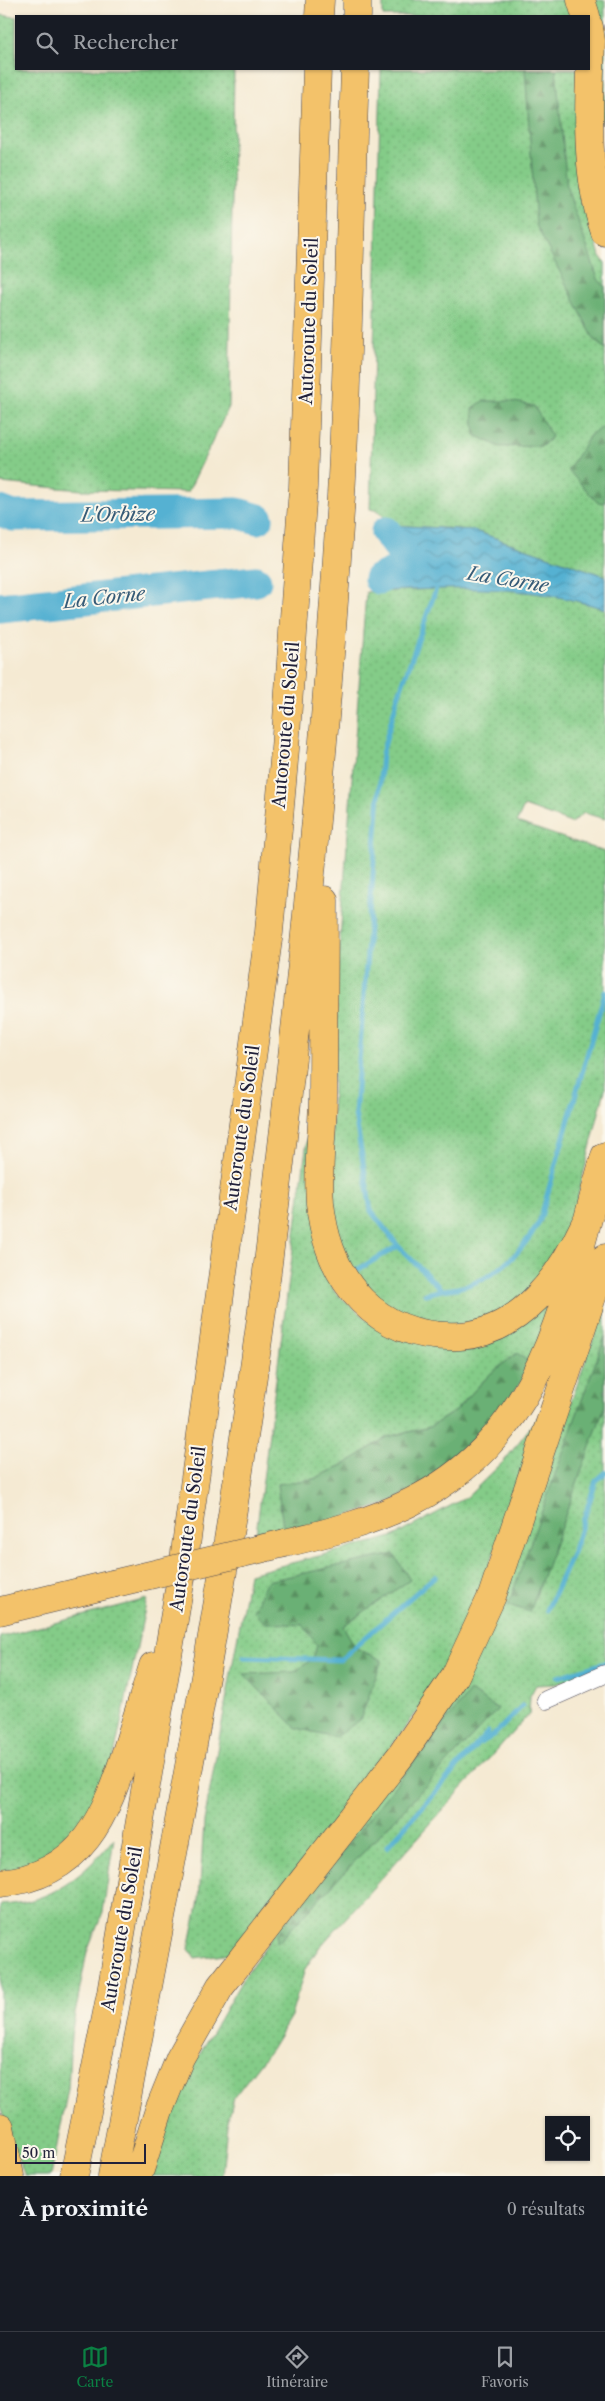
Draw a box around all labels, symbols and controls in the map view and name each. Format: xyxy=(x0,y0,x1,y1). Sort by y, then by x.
search box xyxy=(15,15,590,70)
icon: search xyxy=(33,29,61,57)
text: Rechercher xyxy=(73,31,178,54)
street label: Autoroute du Soleil xyxy=(295,237,323,406)
water label: L'Orbize xyxy=(79,502,156,527)
water label: La Corne xyxy=(464,561,551,597)
water label: La Corne xyxy=(60,582,147,613)
street label: Autoroute du Soleil xyxy=(268,641,304,810)
street label: Autoroute du Soleil xyxy=(219,1044,265,1213)
street label: Autoroute du Soleil xyxy=(165,1445,211,1614)
street label: Autoroute du Soleil xyxy=(96,1845,147,2014)
map controls xyxy=(545,2116,590,2161)
button: locate xyxy=(545,2116,590,2161)
scale bar xyxy=(15,2141,146,2164)
text: 50 m xyxy=(22,2144,55,2162)
text: À proximité xyxy=(20,2196,148,2221)
text: 0 résultats xyxy=(507,2199,585,2219)
tab: Carte xyxy=(76,2343,113,2391)
tab: Itinéraire xyxy=(266,2343,328,2391)
tab: Favoris xyxy=(481,2343,529,2391)

